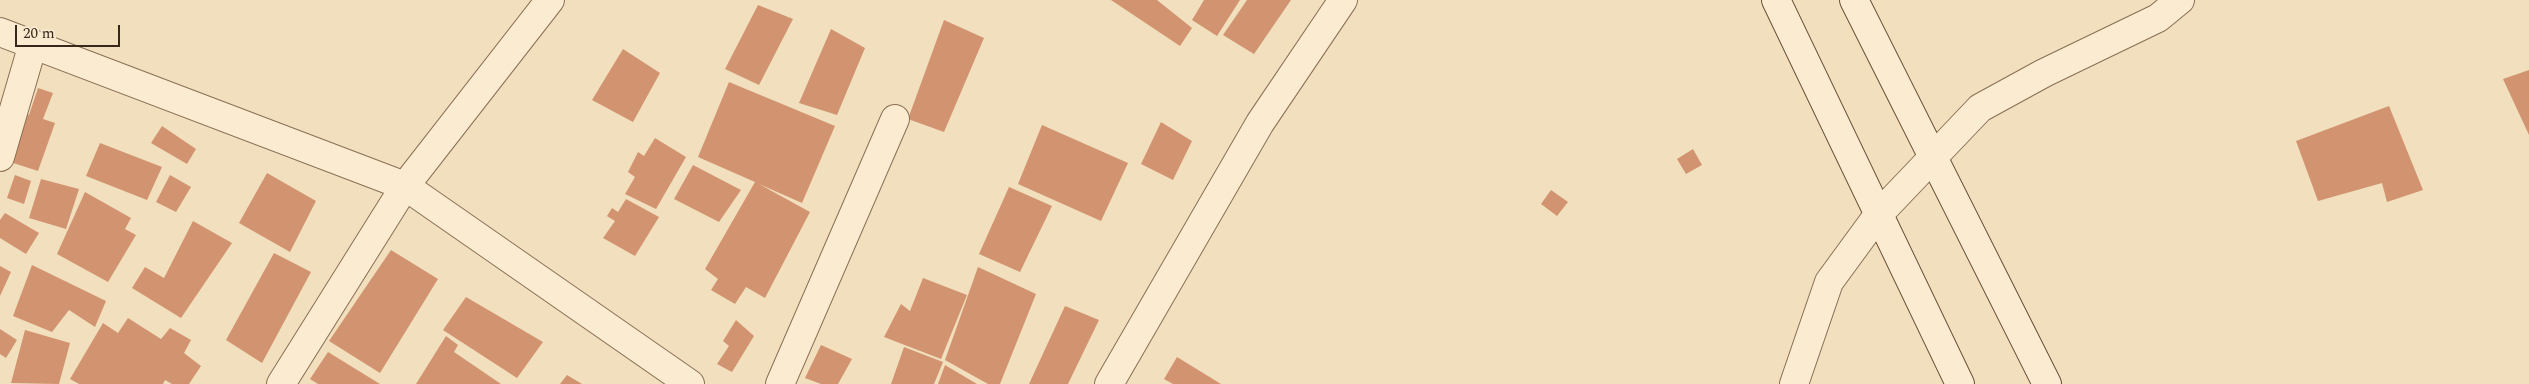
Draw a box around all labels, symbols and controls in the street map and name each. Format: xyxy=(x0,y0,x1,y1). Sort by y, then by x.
scale bar xyxy=(18,15,122,47)
text: 20 m xyxy=(23,22,55,45)

